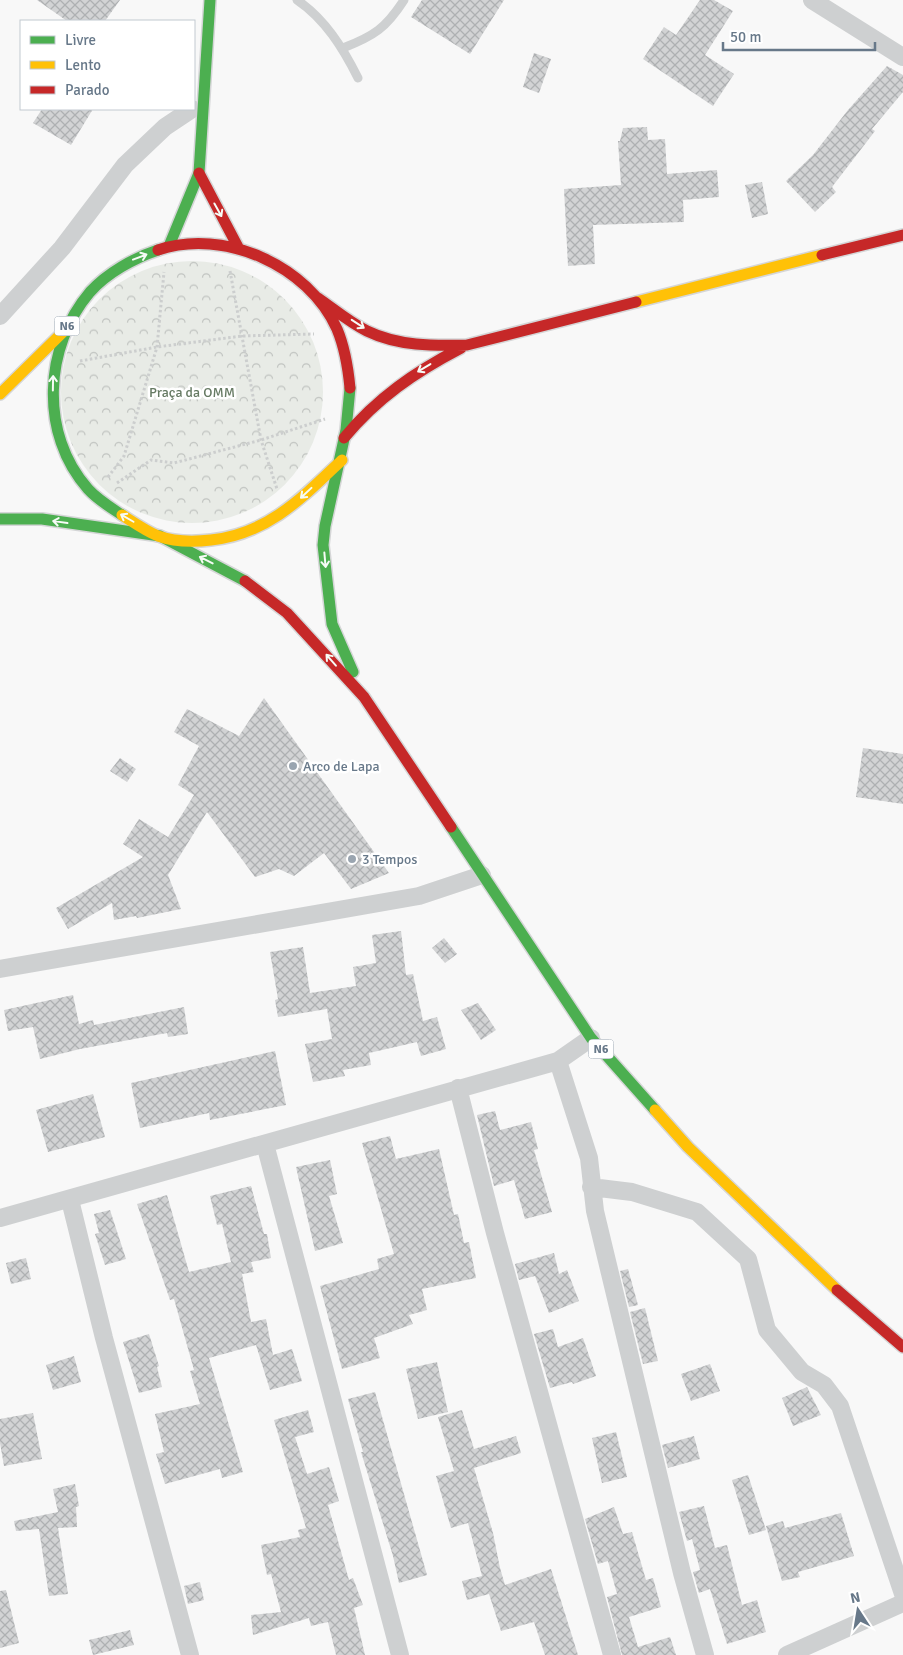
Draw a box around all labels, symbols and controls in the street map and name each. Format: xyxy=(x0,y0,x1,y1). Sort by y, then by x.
legend xyxy=(20,20,195,110)
scale bar xyxy=(723,20,876,52)
text: 50 m xyxy=(730,28,761,46)
text: Livre xyxy=(65,31,96,49)
text: Lento xyxy=(65,56,101,74)
text: Parado xyxy=(65,81,110,99)
one-way arrow xyxy=(214,203,224,217)
one-way arrow xyxy=(132,252,148,261)
road number: N6 xyxy=(54,316,80,336)
one-way arrow xyxy=(350,319,364,329)
one-way arrow xyxy=(418,363,432,373)
one-way arrow xyxy=(48,376,58,392)
park label: Praça da OMM xyxy=(149,384,235,401)
one-way arrow xyxy=(299,488,312,499)
one-way arrow xyxy=(120,512,134,522)
one-way arrow xyxy=(52,517,68,527)
one-way arrow xyxy=(321,551,330,567)
one-way arrow xyxy=(199,555,214,564)
one-way arrow xyxy=(326,654,337,667)
place label: Arco de Lapa xyxy=(303,758,380,775)
marker: Arco de Lapa xyxy=(287,760,299,772)
place label: 3 Tempos xyxy=(362,851,417,868)
marker: 3 Tempos xyxy=(346,853,358,865)
road number: N6 xyxy=(588,1040,614,1058)
north arrow xyxy=(833,1585,883,1635)
text: N xyxy=(849,1588,862,1607)

